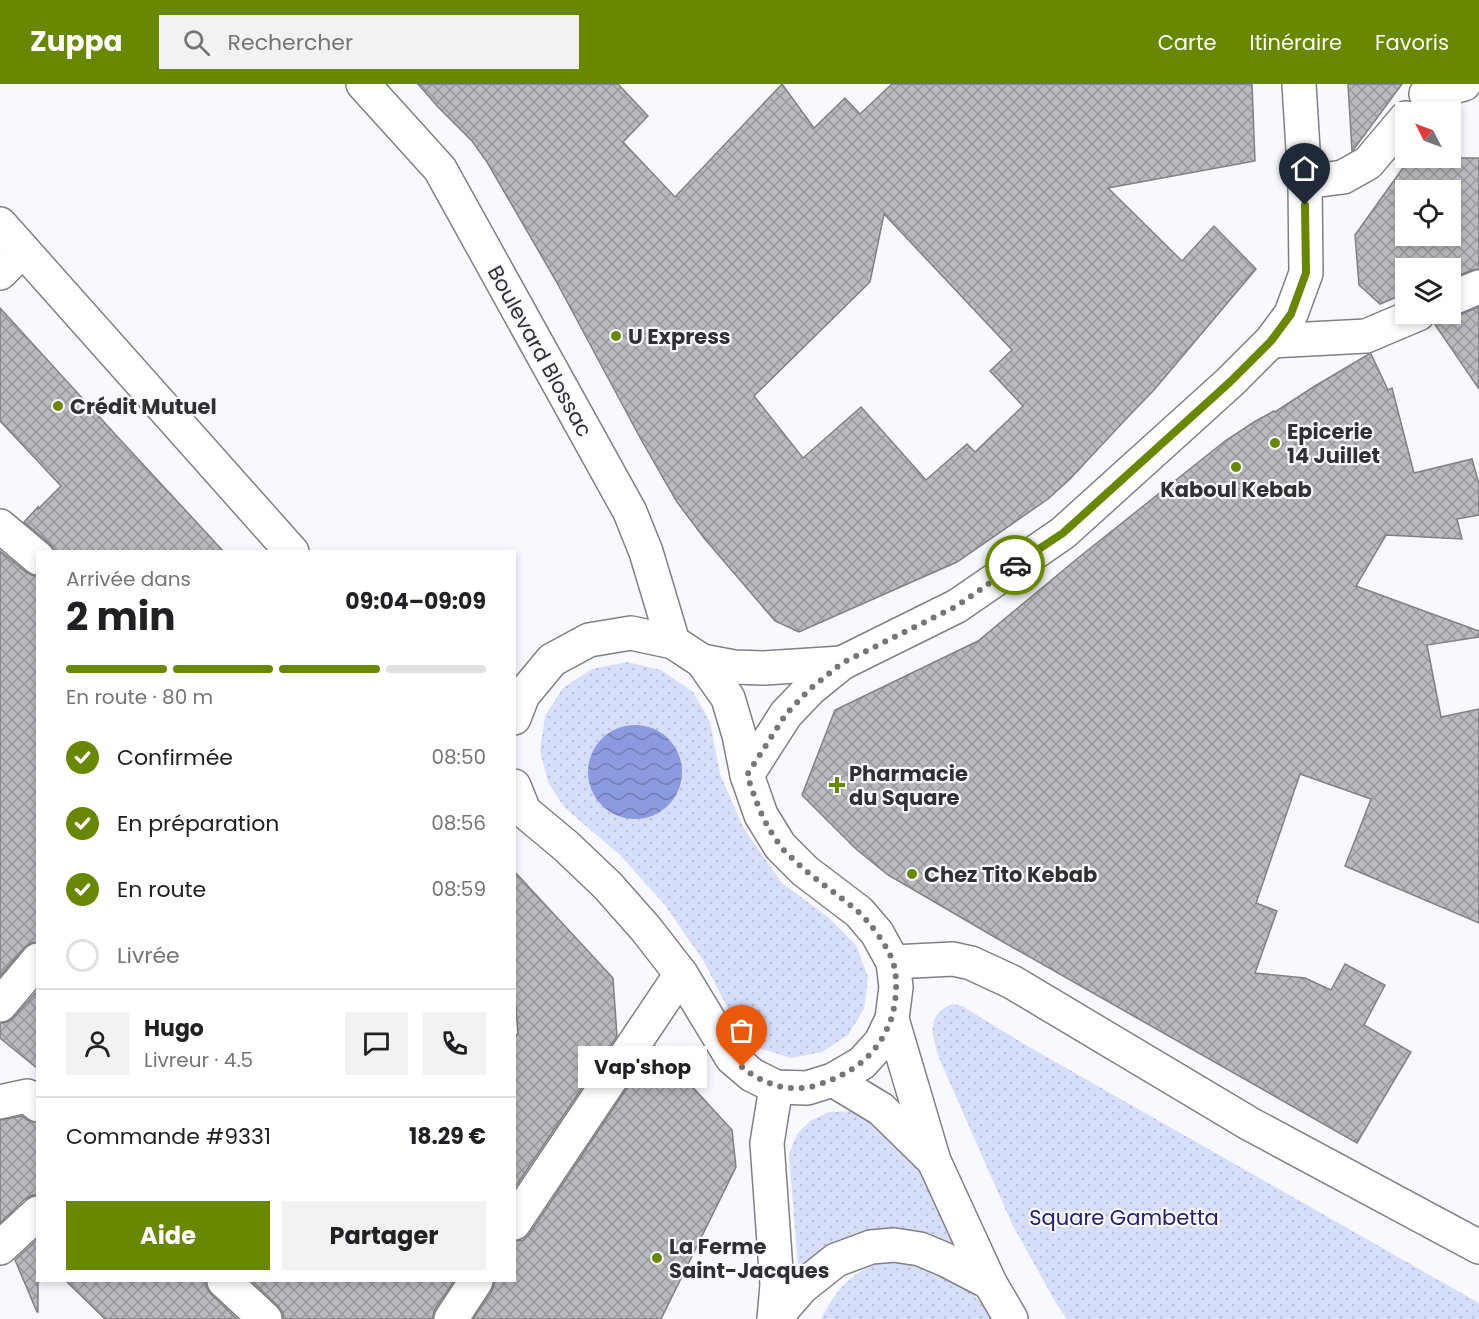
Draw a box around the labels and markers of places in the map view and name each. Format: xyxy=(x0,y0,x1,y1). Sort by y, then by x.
pin xyxy=(1279,143,1330,205)
place label: U Express xyxy=(628,322,731,351)
marker: U Express xyxy=(609,329,623,343)
place label: Crédit Mutuel xyxy=(70,392,217,421)
marker: Crédit Mutuel xyxy=(51,399,65,413)
place label: Epicerie 14 Juillet xyxy=(1287,417,1380,470)
marker: Epicerie 14 Juillet xyxy=(1268,436,1282,450)
marker: Kaboul Kebab xyxy=(1229,460,1243,474)
place label: Kaboul Kebab xyxy=(1160,475,1312,504)
place label: Pharmacie du Square xyxy=(849,759,968,812)
marker: Pharmacie du Square xyxy=(830,778,844,792)
place label: Chez Tito Kebab xyxy=(924,860,1097,889)
marker: Chez Tito Kebab xyxy=(905,867,919,881)
pin xyxy=(716,1005,767,1067)
callout: Vap'shop xyxy=(577,1046,706,1088)
place label: La Ferme Saint-Jacques xyxy=(669,1232,829,1285)
marker: La Ferme Saint-Jacques xyxy=(650,1251,664,1265)

